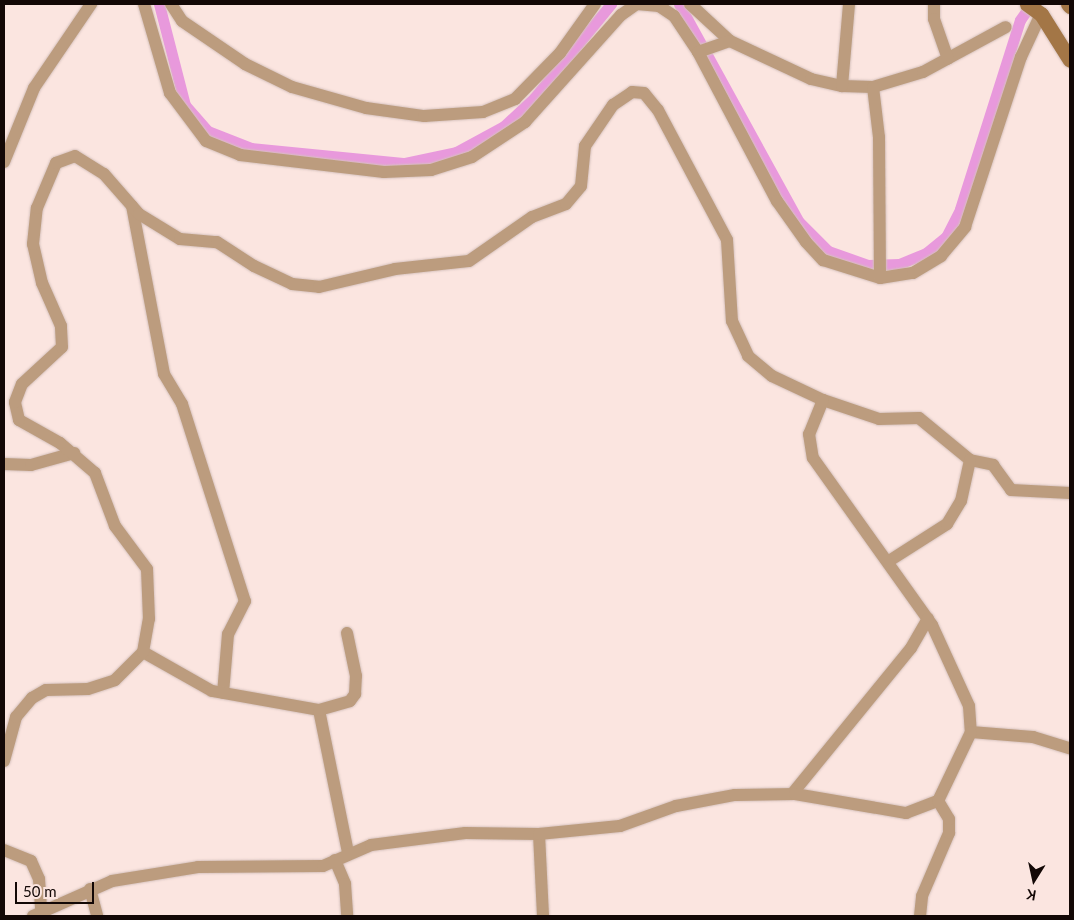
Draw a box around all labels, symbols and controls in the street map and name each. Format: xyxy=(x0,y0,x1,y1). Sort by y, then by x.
north arrow xyxy=(1009,855,1059,905)
scale bar xyxy=(18,872,96,904)
text: 50 m xyxy=(23,882,57,900)
text: K xyxy=(1025,886,1038,904)

